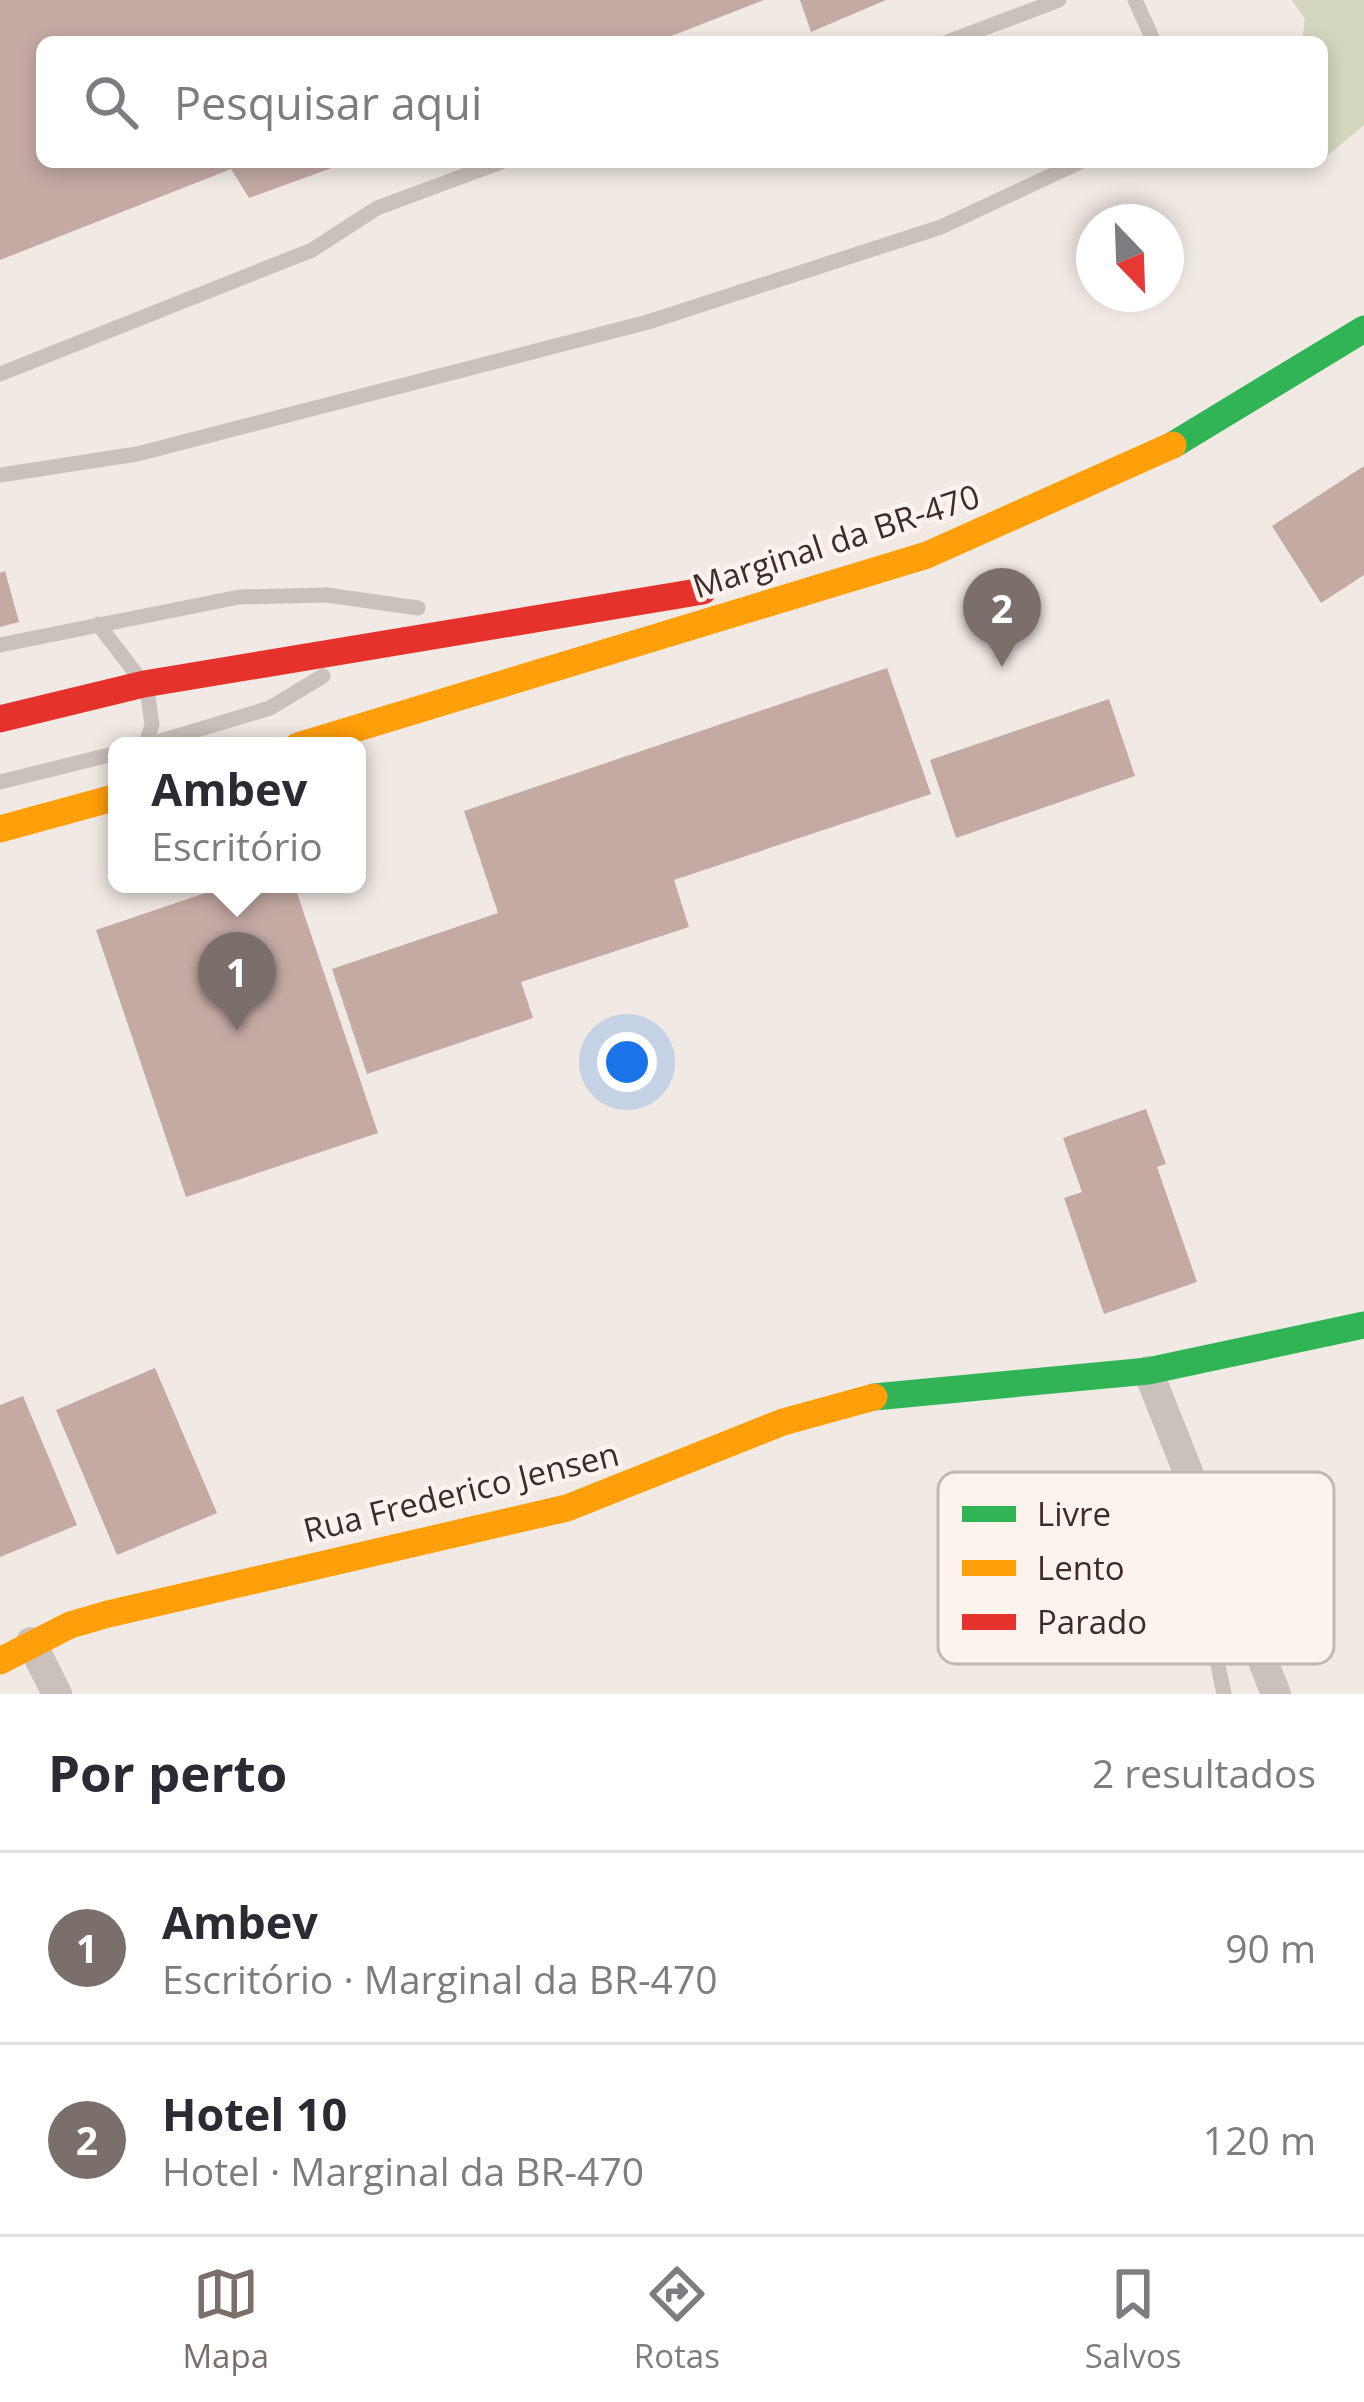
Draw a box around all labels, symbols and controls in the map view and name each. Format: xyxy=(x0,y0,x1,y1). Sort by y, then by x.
search box xyxy=(36,36,1328,168)
icon: search xyxy=(78,69,144,135)
text: Pesquisar aqui xyxy=(174,72,482,133)
north arrow xyxy=(1076,204,1184,312)
street label: Marginal da BR-470 xyxy=(687,473,985,608)
pin: 2 xyxy=(963,568,1041,667)
popup xyxy=(108,737,366,893)
text: Ambev xyxy=(151,758,307,819)
text: Escritório xyxy=(151,819,323,872)
pin: 1 xyxy=(198,932,276,1031)
your location xyxy=(597,1032,657,1092)
street label: Rua Frederico Jensen xyxy=(299,1431,623,1552)
legend xyxy=(938,1472,1334,1664)
text: Livre xyxy=(1037,1491,1111,1536)
text: Lento xyxy=(1037,1545,1125,1590)
text: Parado xyxy=(1037,1599,1147,1644)
text: Por perto xyxy=(48,1737,287,1807)
text: 2 resultados xyxy=(1092,1746,1316,1799)
text: Ambev xyxy=(162,1891,318,1952)
text: 1 xyxy=(76,1921,98,1974)
text: 90 m xyxy=(1225,1921,1316,1974)
text: Escritório · Marginal da BR-470 xyxy=(162,1952,717,2005)
text: Hotel 10 xyxy=(162,2083,347,2144)
text: 2 xyxy=(76,2113,98,2166)
text: 120 m xyxy=(1203,2113,1316,2166)
text: Hotel · Marginal da BR-470 xyxy=(162,2144,644,2197)
tab: Mapa xyxy=(182,2261,269,2378)
tab: Rotas xyxy=(634,2261,720,2378)
tab: Salvos xyxy=(1085,2261,1182,2378)

